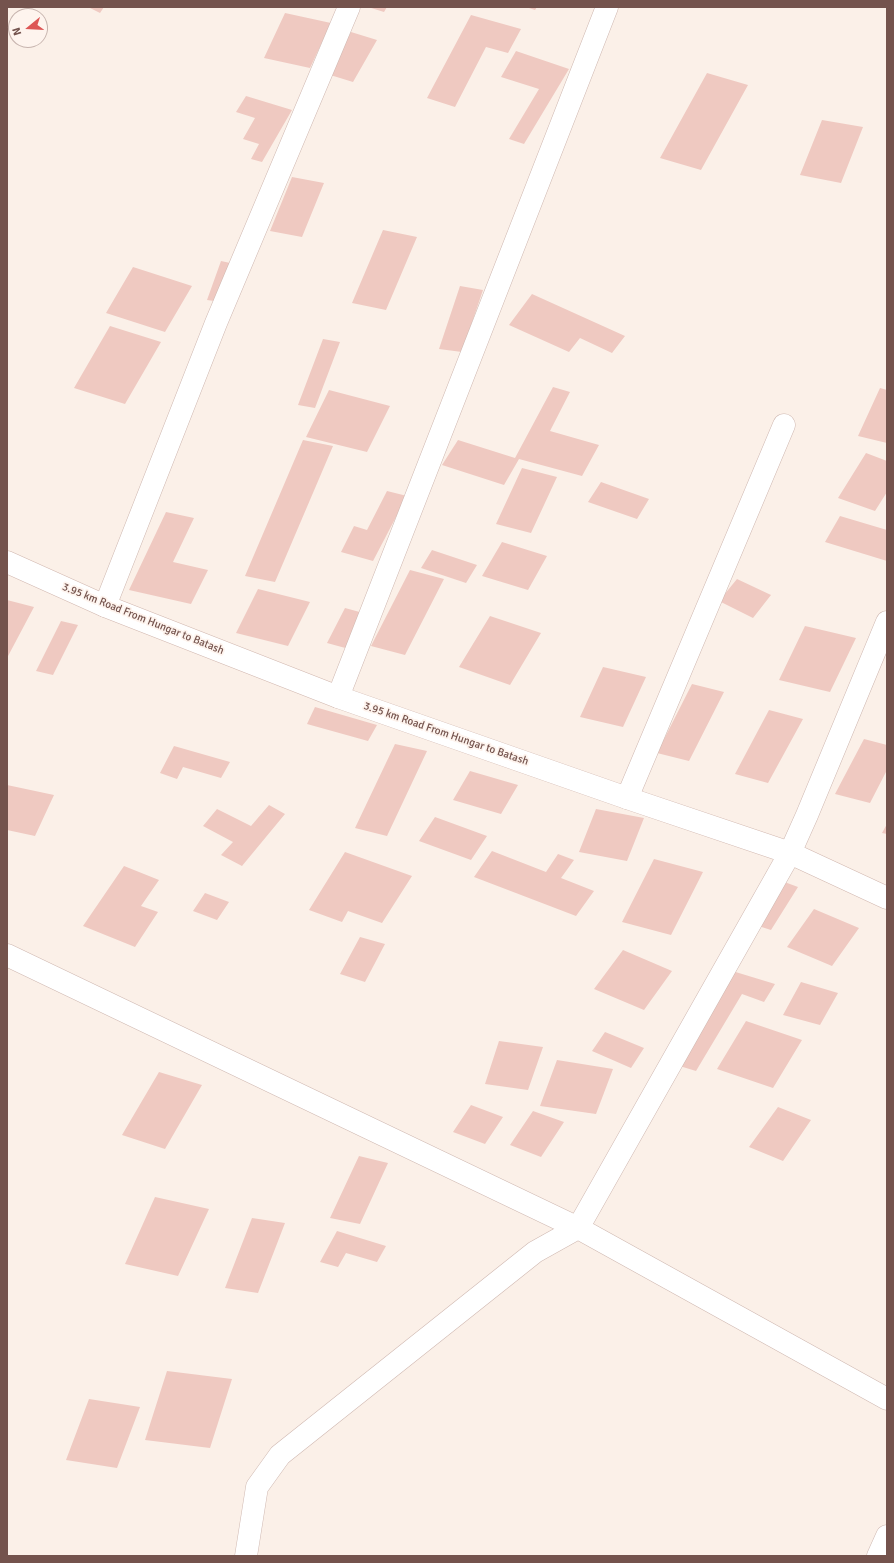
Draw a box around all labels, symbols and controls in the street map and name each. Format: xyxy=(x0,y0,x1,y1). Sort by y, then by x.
north arrow xyxy=(8,8,48,48)
text: N xyxy=(10,26,24,37)
street label: 3.95 km Road From Hungar to Batash xyxy=(60,580,226,658)
street label: 3.95 km Road From Hungar to Batash xyxy=(362,700,530,768)

